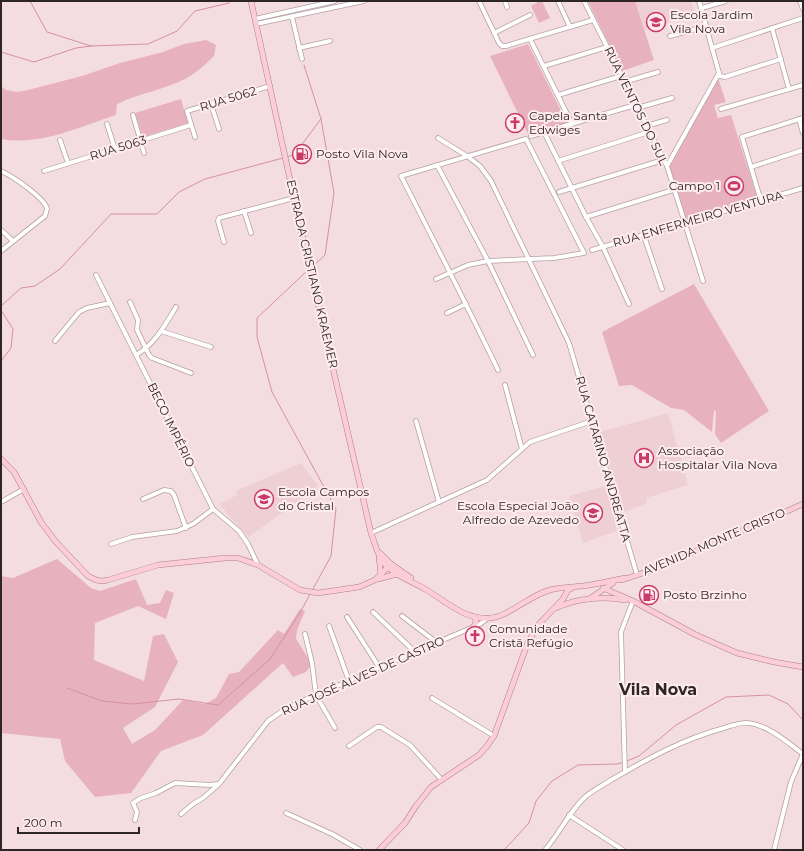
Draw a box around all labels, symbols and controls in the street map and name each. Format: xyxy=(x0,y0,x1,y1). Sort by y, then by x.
place label: Escola Jardim Vila Nova xyxy=(670,7,753,36)
school or university icon: Escola Jardim Vila Nova xyxy=(645,11,667,33)
street label: RUA VENTOS DO SUL xyxy=(601,44,672,168)
street label: RUA 5062 xyxy=(198,83,258,114)
place label: Capela Santa Edwiges xyxy=(529,108,608,137)
church icon: Capela Santa Edwiges xyxy=(504,112,526,134)
street label: RUA 5063 xyxy=(88,132,148,163)
fuel station icon: Posto Vila Nova xyxy=(291,143,313,165)
place label: Posto Vila Nova xyxy=(316,146,408,161)
sports icon: Campo 1 xyxy=(723,175,745,197)
street label: ESTRADA CRISTIANO KRAEMER xyxy=(283,178,342,370)
place label: Campo 1 xyxy=(669,178,720,193)
street label: RUA ENFERMEIRO VENTURA xyxy=(611,187,785,250)
street label: RUA CATARINO ANDREATTA xyxy=(573,374,634,544)
street label: BECO IMPÉRIO xyxy=(144,380,198,470)
place label: Associação Hospitalar Vila Nova xyxy=(658,443,778,472)
hospital icon: Associação Hospitalar Vila Nova xyxy=(633,447,655,469)
place label: Escola Campos do Cristal xyxy=(278,484,369,513)
school or university icon: Escola Campos do Cristal xyxy=(253,488,275,510)
place label: Escola Especial João Alfredo de Azevedo xyxy=(457,498,579,527)
school or university icon: Escola Especial João Alfredo de Azevedo xyxy=(582,502,604,524)
street label: AVENIDA MONTE CRISTO xyxy=(640,505,787,578)
fuel station icon: Posto Brzinho xyxy=(638,584,660,606)
place label: Posto Brzinho xyxy=(663,587,747,602)
place label: Comunidade Cristã Refúgio xyxy=(489,621,573,650)
church icon: Comunidade Cristã Refúgio xyxy=(464,625,486,647)
street label: RUA JOSÉ ALVES DE CASTRO xyxy=(279,633,447,718)
district label: Vila Nova xyxy=(618,680,697,699)
scale bar xyxy=(18,809,139,835)
text: 200 m xyxy=(24,815,63,830)

